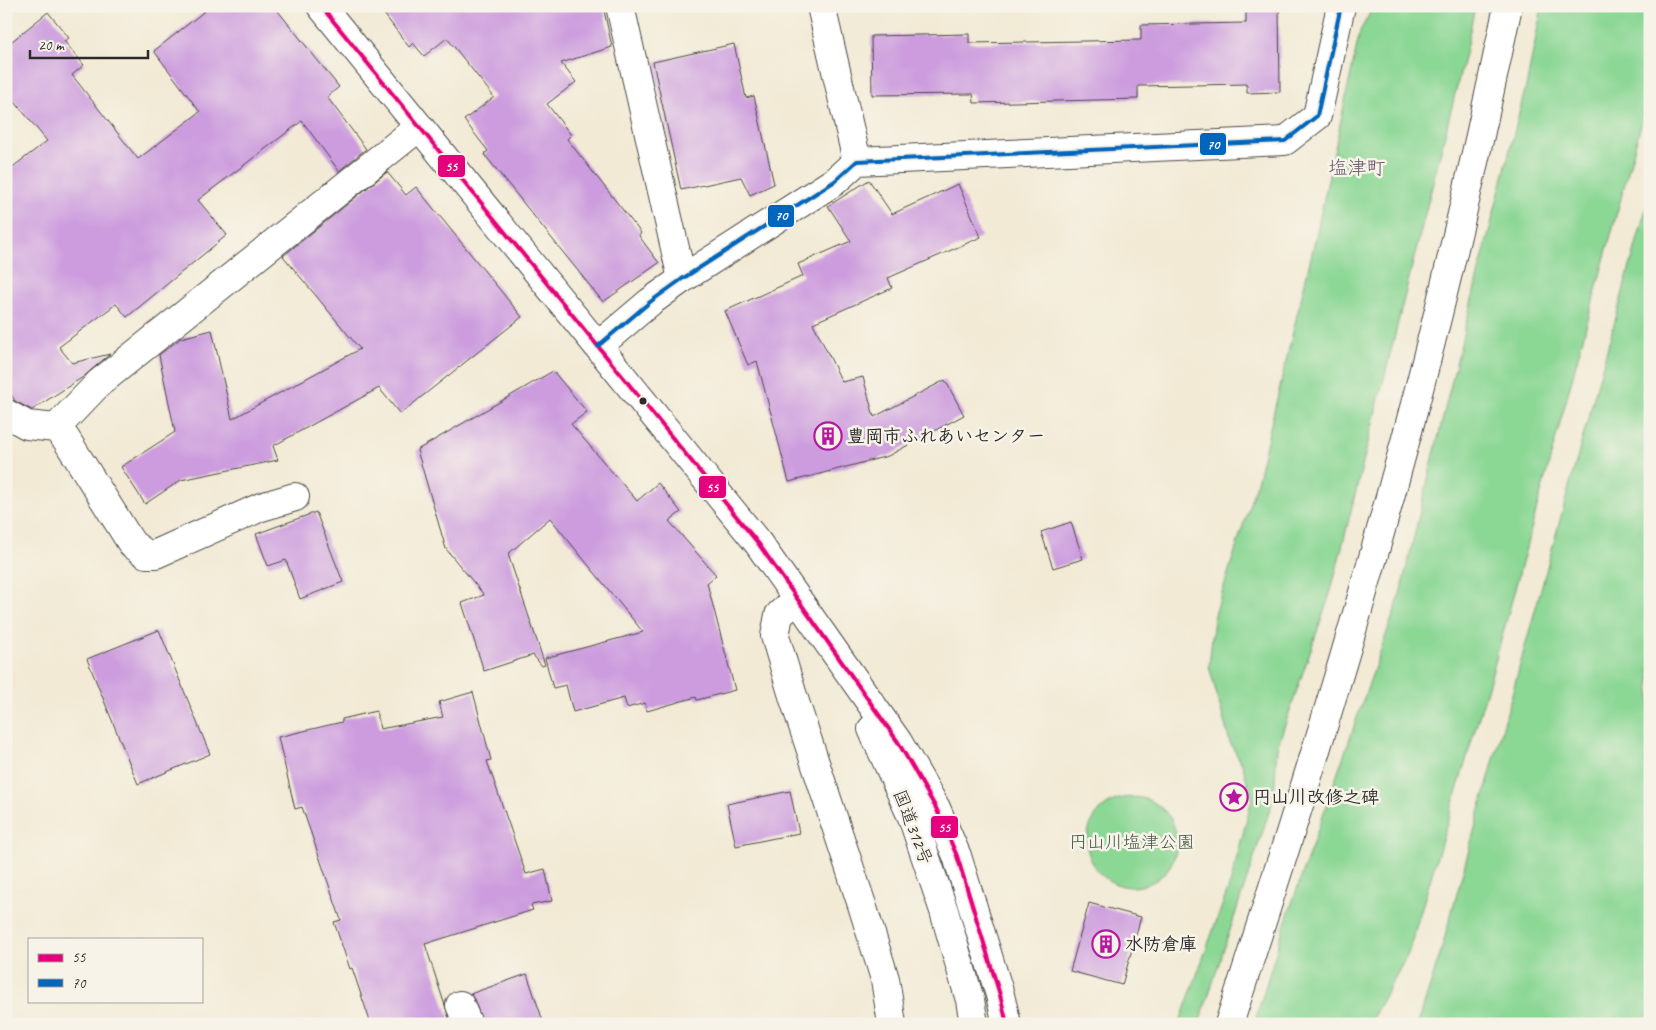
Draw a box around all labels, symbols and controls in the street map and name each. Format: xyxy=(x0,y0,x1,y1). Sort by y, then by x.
scale bar xyxy=(30,28,148,60)
text: 20 m xyxy=(38,36,65,55)
line badge: 70 xyxy=(1199,132,1227,156)
text: 70 xyxy=(1207,136,1221,153)
line badge: 55 xyxy=(437,154,466,178)
district label: 塩津町 xyxy=(1328,156,1386,180)
text: 55 xyxy=(445,158,459,175)
line badge: 70 xyxy=(767,204,795,228)
text: 70 xyxy=(775,207,789,224)
unlabelled marker xyxy=(638,396,648,406)
building icon: 豊岡市ふれあいセンター xyxy=(813,421,843,451)
place label: 豊岡市ふれあいセンター xyxy=(847,425,1045,447)
line badge: 55 xyxy=(698,475,727,499)
text: 55 xyxy=(706,479,720,496)
place icon: 円山川改修之碑 xyxy=(1219,782,1249,812)
place label: 円山川改修之碑 xyxy=(1253,786,1379,808)
street label: 国道312号 xyxy=(889,787,937,867)
line badge: 55 xyxy=(930,815,959,839)
text: 55 xyxy=(938,819,952,836)
park label: 円山川塩津公園 xyxy=(1069,831,1195,853)
building icon: 水防倉庫 xyxy=(1091,929,1121,959)
place label: 水防倉庫 xyxy=(1125,933,1197,955)
legend xyxy=(28,938,202,1002)
text: 55 xyxy=(72,948,87,967)
text: 70 xyxy=(72,974,87,993)

